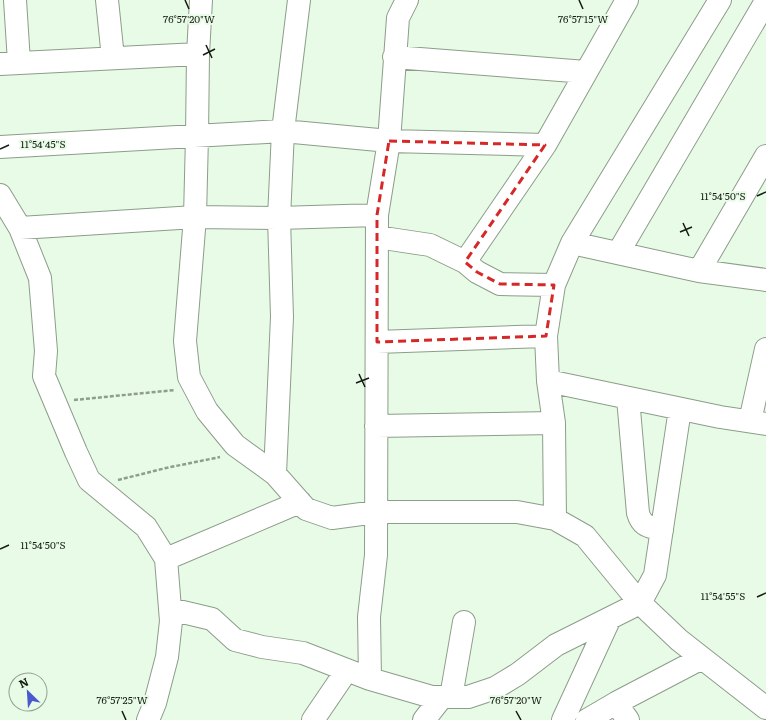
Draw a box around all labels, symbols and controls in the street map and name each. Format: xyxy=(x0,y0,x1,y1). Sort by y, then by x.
text: 76°57'20"W xyxy=(163,11,215,26)
text: 76°57'15"W xyxy=(558,11,608,26)
text: 11°54'45"S xyxy=(21,136,65,151)
text: 11°54'50"S xyxy=(700,188,746,203)
text: 11°54'50"S xyxy=(20,537,66,552)
text: 11°54'55"S xyxy=(701,588,745,603)
north arrow xyxy=(8,672,48,712)
text: N xyxy=(16,673,31,691)
text: 76°57'25"W xyxy=(96,692,148,707)
text: 76°57'20"W xyxy=(490,692,542,707)

